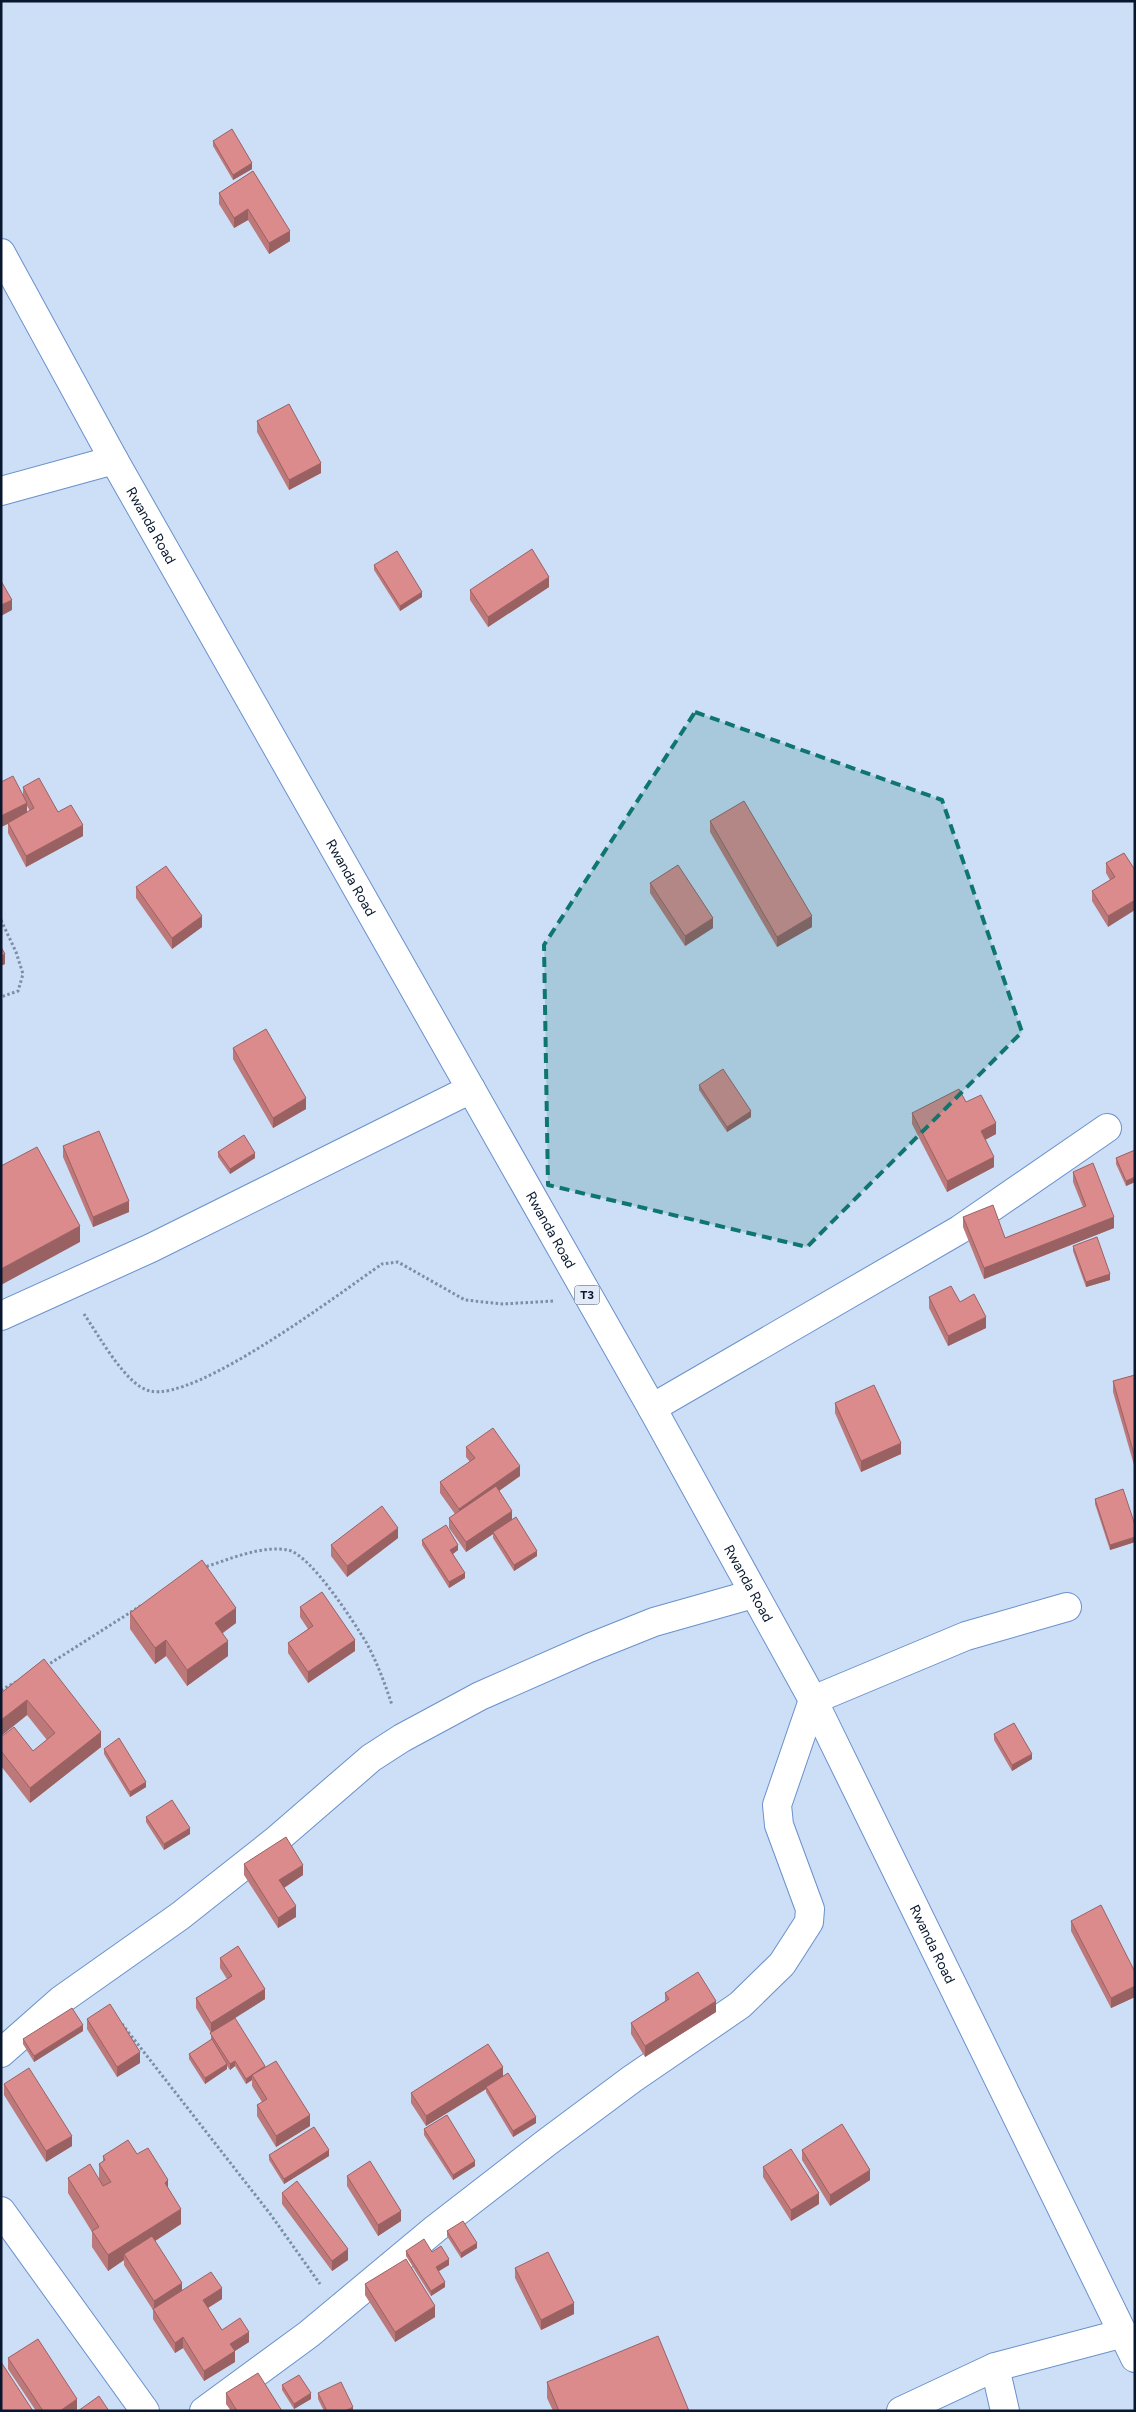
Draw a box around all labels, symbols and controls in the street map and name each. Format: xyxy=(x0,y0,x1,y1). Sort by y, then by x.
street label: Rwanda Road xyxy=(122,484,179,567)
street label: Rwanda Road xyxy=(322,836,379,919)
street label: Rwanda Road xyxy=(522,1189,579,1271)
road number: T3 xyxy=(574,1286,600,1304)
street label: Rwanda Road xyxy=(720,1542,776,1625)
street label: Rwanda Road xyxy=(906,1902,958,1986)

